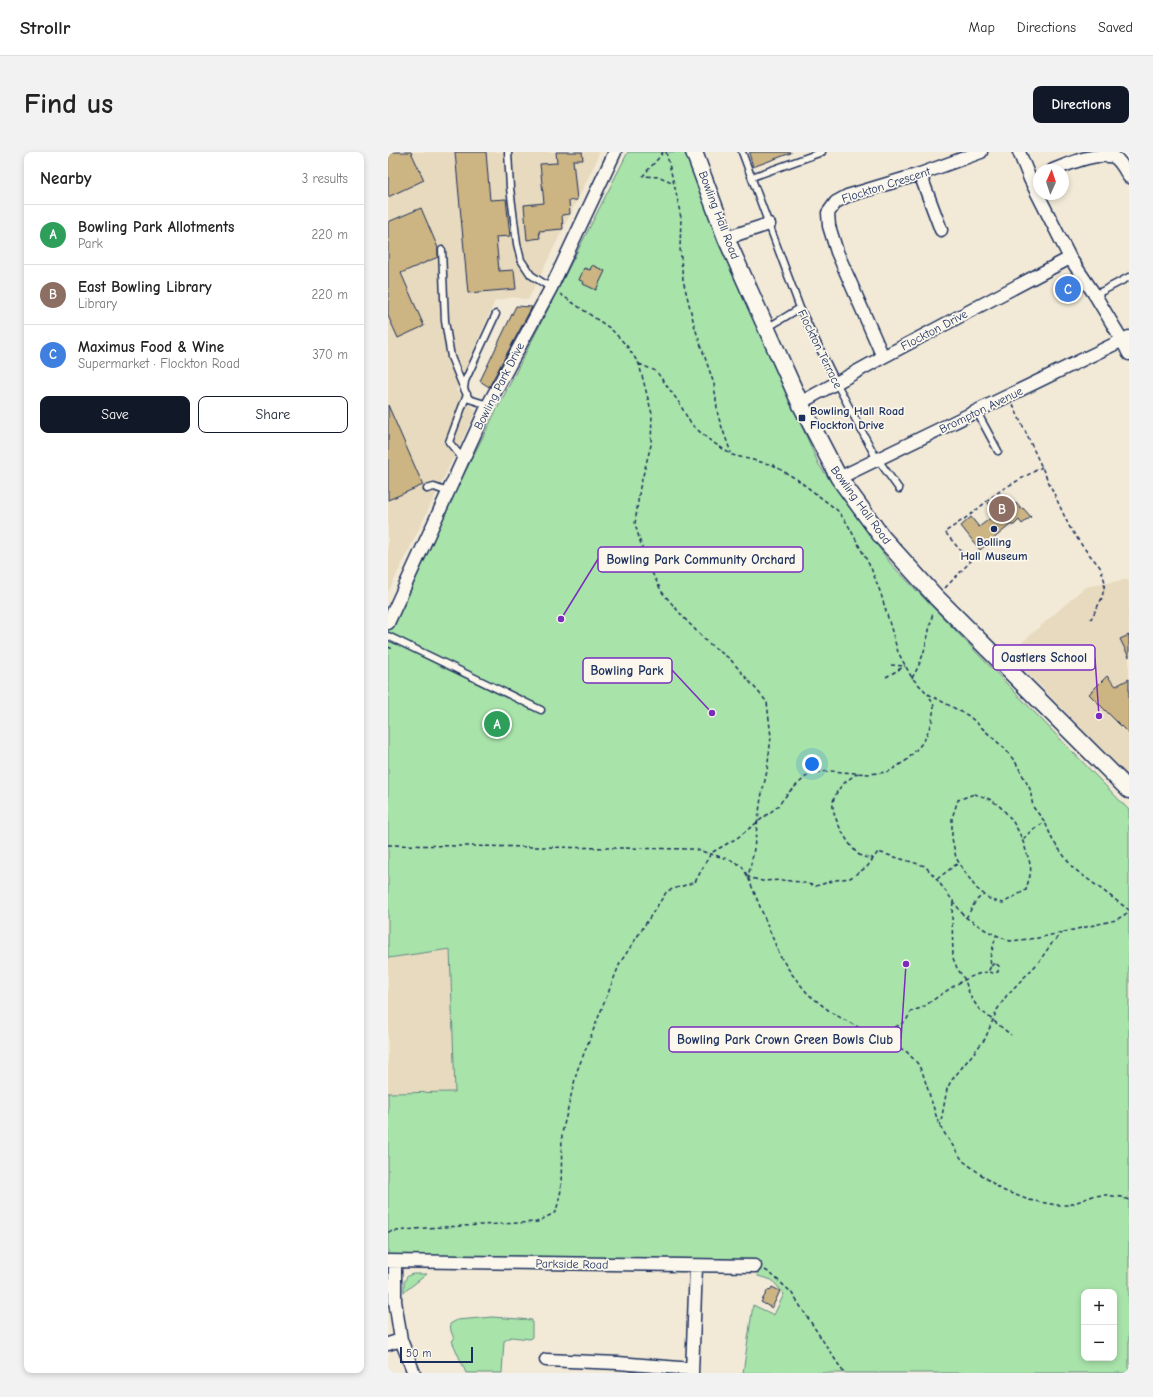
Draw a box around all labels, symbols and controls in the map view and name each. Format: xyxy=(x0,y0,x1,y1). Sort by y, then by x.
text: Strollr xyxy=(20,17,70,39)
text: Map xyxy=(968,19,995,36)
text: Directions xyxy=(1017,19,1076,36)
text: Saved xyxy=(1098,19,1133,36)
button: Directions xyxy=(1033,86,1129,123)
text: Find us xyxy=(24,88,113,120)
street label: Flockton Crescent xyxy=(840,164,933,206)
north arrow xyxy=(1033,164,1069,200)
text: Nearby xyxy=(40,169,91,188)
street label: Bowling Hall Road xyxy=(696,169,742,261)
text: 3 results xyxy=(302,171,348,186)
text: Bowling Park Allotments xyxy=(78,218,234,236)
text: A xyxy=(49,227,57,242)
text: 220 m xyxy=(311,227,348,242)
text: Park xyxy=(78,236,103,251)
pin: C xyxy=(1055,274,1081,304)
text: East Bowling Library xyxy=(78,278,212,296)
text: B xyxy=(49,287,57,302)
text: 220 m xyxy=(311,287,348,302)
text: Library xyxy=(78,296,117,311)
street label: Flockton Terrace xyxy=(795,307,845,391)
street label: Flockton Drive xyxy=(898,307,970,353)
text: Maximus Food & Wine xyxy=(78,338,224,356)
street label: Bowling Park Drive xyxy=(471,340,527,432)
text: C xyxy=(49,347,57,362)
text: 370 m xyxy=(312,347,348,362)
text: Supermarket · Flockton Road xyxy=(78,356,240,371)
street label: Brompton Avenue xyxy=(937,384,1025,436)
button: Save xyxy=(40,396,190,433)
button: Share xyxy=(198,396,348,433)
place label: Bowling Hall Road Flockton Drive xyxy=(810,404,904,432)
marker: Bowling Hall Road Flockton Drive xyxy=(797,413,807,423)
street label: Bowling Hall Road xyxy=(828,463,894,547)
pin: B xyxy=(989,494,1015,524)
marker: Bolling Hall Museum xyxy=(989,524,999,534)
place label: Bolling Hall Museum xyxy=(960,535,1028,563)
callout: Bowling Park Community Orchard xyxy=(598,547,803,572)
text: Bowling Park Community Orchard xyxy=(606,552,796,567)
callout: Oastlers School xyxy=(993,645,1095,670)
text: Oastlers School xyxy=(1001,650,1087,665)
callout: Bowling Park xyxy=(583,658,672,683)
text: Bowling Park xyxy=(590,663,664,678)
pin: A xyxy=(484,709,510,739)
your location xyxy=(802,754,822,774)
callout: Bowling Park Crown Green Bowls Club xyxy=(669,1027,901,1052)
text: Bowling Park Crown Green Bowls Club xyxy=(677,1032,893,1047)
street label: Parkside Road xyxy=(535,1256,609,1272)
map controls xyxy=(1081,1289,1117,1361)
button: + xyxy=(1081,1289,1117,1325)
button: − xyxy=(1081,1325,1117,1361)
scale bar xyxy=(400,1345,473,1364)
text: 50 m xyxy=(406,1347,431,1360)

